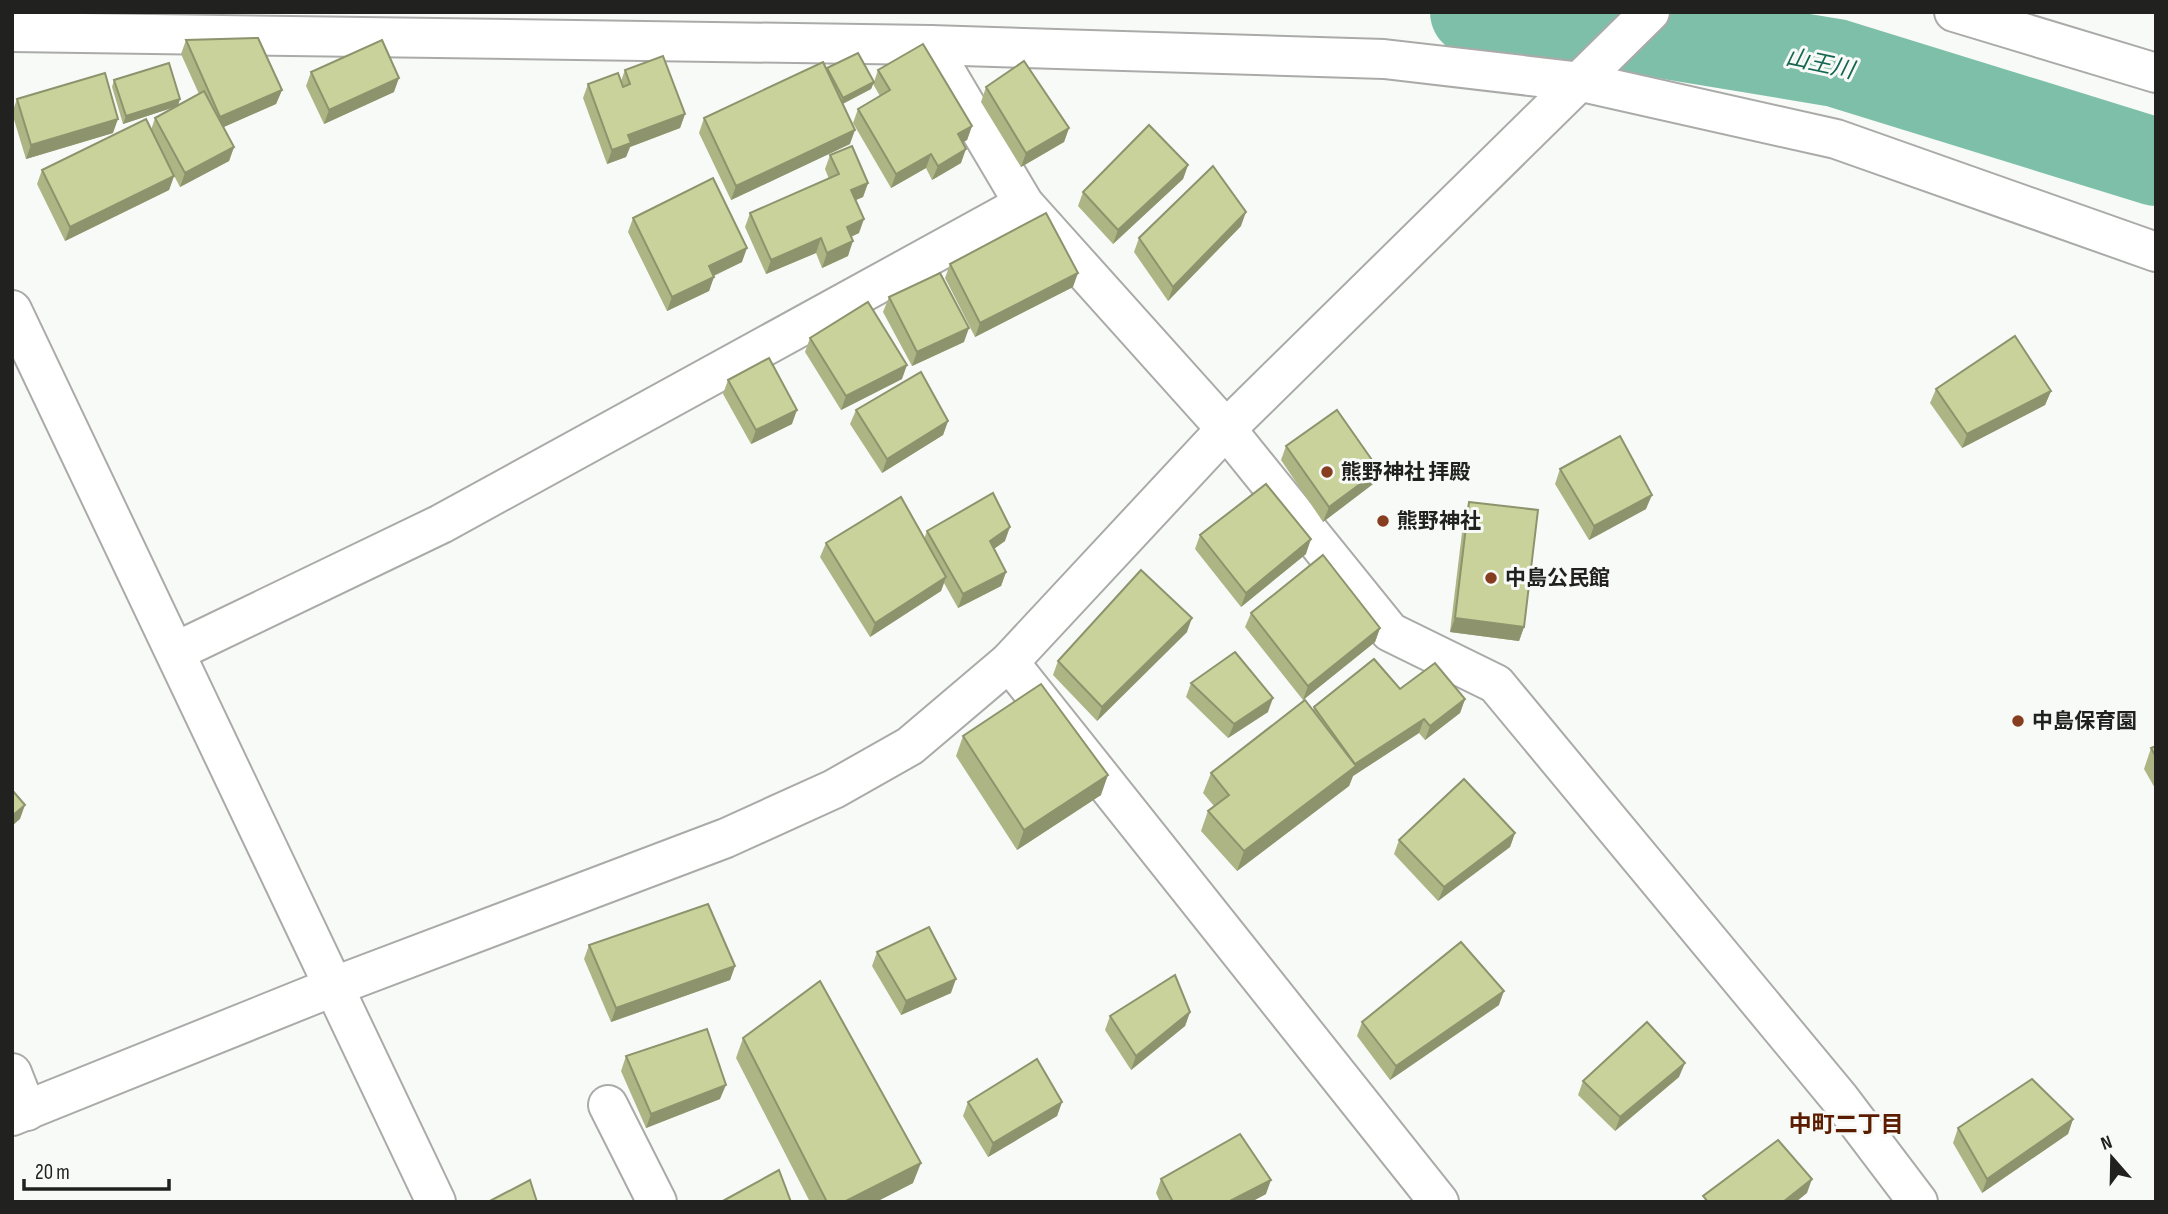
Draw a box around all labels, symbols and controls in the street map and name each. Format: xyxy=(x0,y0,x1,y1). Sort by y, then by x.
water label: 山王川 xyxy=(1783,43,1859,85)
place label: 熊野神社 拝殿 xyxy=(1341,460,1470,485)
marker: 熊野神社 拝殿 xyxy=(1319,464,1335,480)
place label: 熊野神社 xyxy=(1397,509,1481,534)
marker: 熊野神社 xyxy=(1375,513,1391,529)
place label: 中島公民館 xyxy=(1505,566,1610,591)
marker: 中島公民館 xyxy=(1483,570,1499,586)
place label: 中島保育園 xyxy=(2032,709,2137,734)
marker: 中島保育園 xyxy=(2010,713,2026,729)
district label: 中町二丁目 xyxy=(1789,1111,1904,1139)
north arrow xyxy=(2077,1123,2147,1193)
text: N xyxy=(2098,1131,2115,1156)
scale bar xyxy=(24,1148,170,1192)
text: 20 m xyxy=(35,1160,70,1185)

